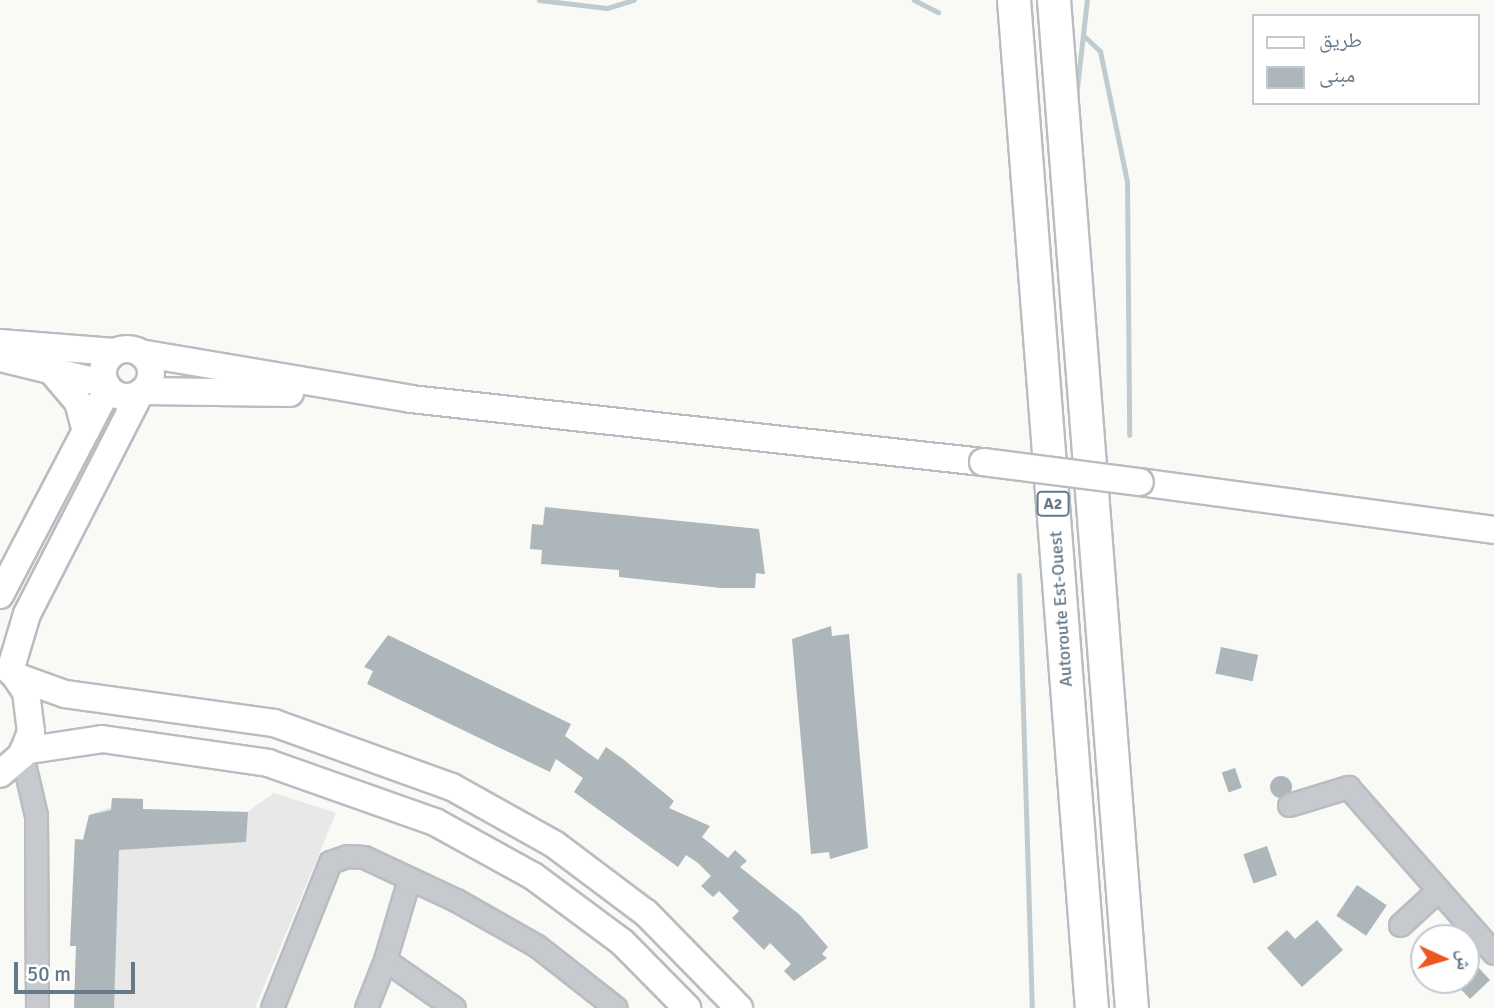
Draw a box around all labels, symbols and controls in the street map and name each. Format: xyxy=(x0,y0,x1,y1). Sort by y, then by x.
legend xyxy=(1252,14,1480,105)
text: طريق xyxy=(1319,27,1362,53)
text: مبنى xyxy=(1319,62,1355,88)
road number: A2 xyxy=(1036,491,1070,516)
street label: Autoroute Est-Ouest xyxy=(1045,530,1077,688)
north arrow xyxy=(1410,924,1480,994)
scale bar xyxy=(18,948,138,992)
text: ش xyxy=(1451,949,1477,971)
text: 50 m xyxy=(27,961,71,987)

